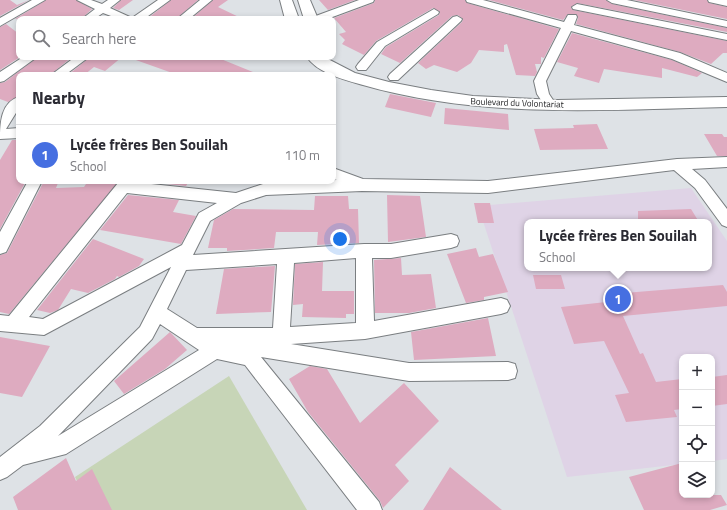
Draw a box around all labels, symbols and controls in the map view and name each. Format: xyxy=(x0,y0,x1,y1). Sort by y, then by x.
search box xyxy=(16,16,336,60)
icon: search xyxy=(30,27,52,49)
text: Search here xyxy=(62,27,136,50)
text: Nearby xyxy=(32,85,85,111)
street label: Boulevard du Volontariat xyxy=(470,94,565,111)
text: Lycée frères Ben Souilah xyxy=(70,133,228,156)
text: 1 xyxy=(41,145,49,165)
text: 110 m xyxy=(284,145,320,165)
text: School xyxy=(70,156,106,176)
popup xyxy=(524,219,712,271)
text: Lycée frères Ben Souilah xyxy=(539,224,697,247)
your location xyxy=(330,229,350,249)
text: School xyxy=(539,247,575,267)
pin: 1 xyxy=(605,284,631,314)
map controls xyxy=(679,354,715,498)
button: + xyxy=(679,354,715,390)
button: − xyxy=(679,390,715,426)
button: locate xyxy=(679,426,715,462)
button: layers xyxy=(679,462,715,498)

